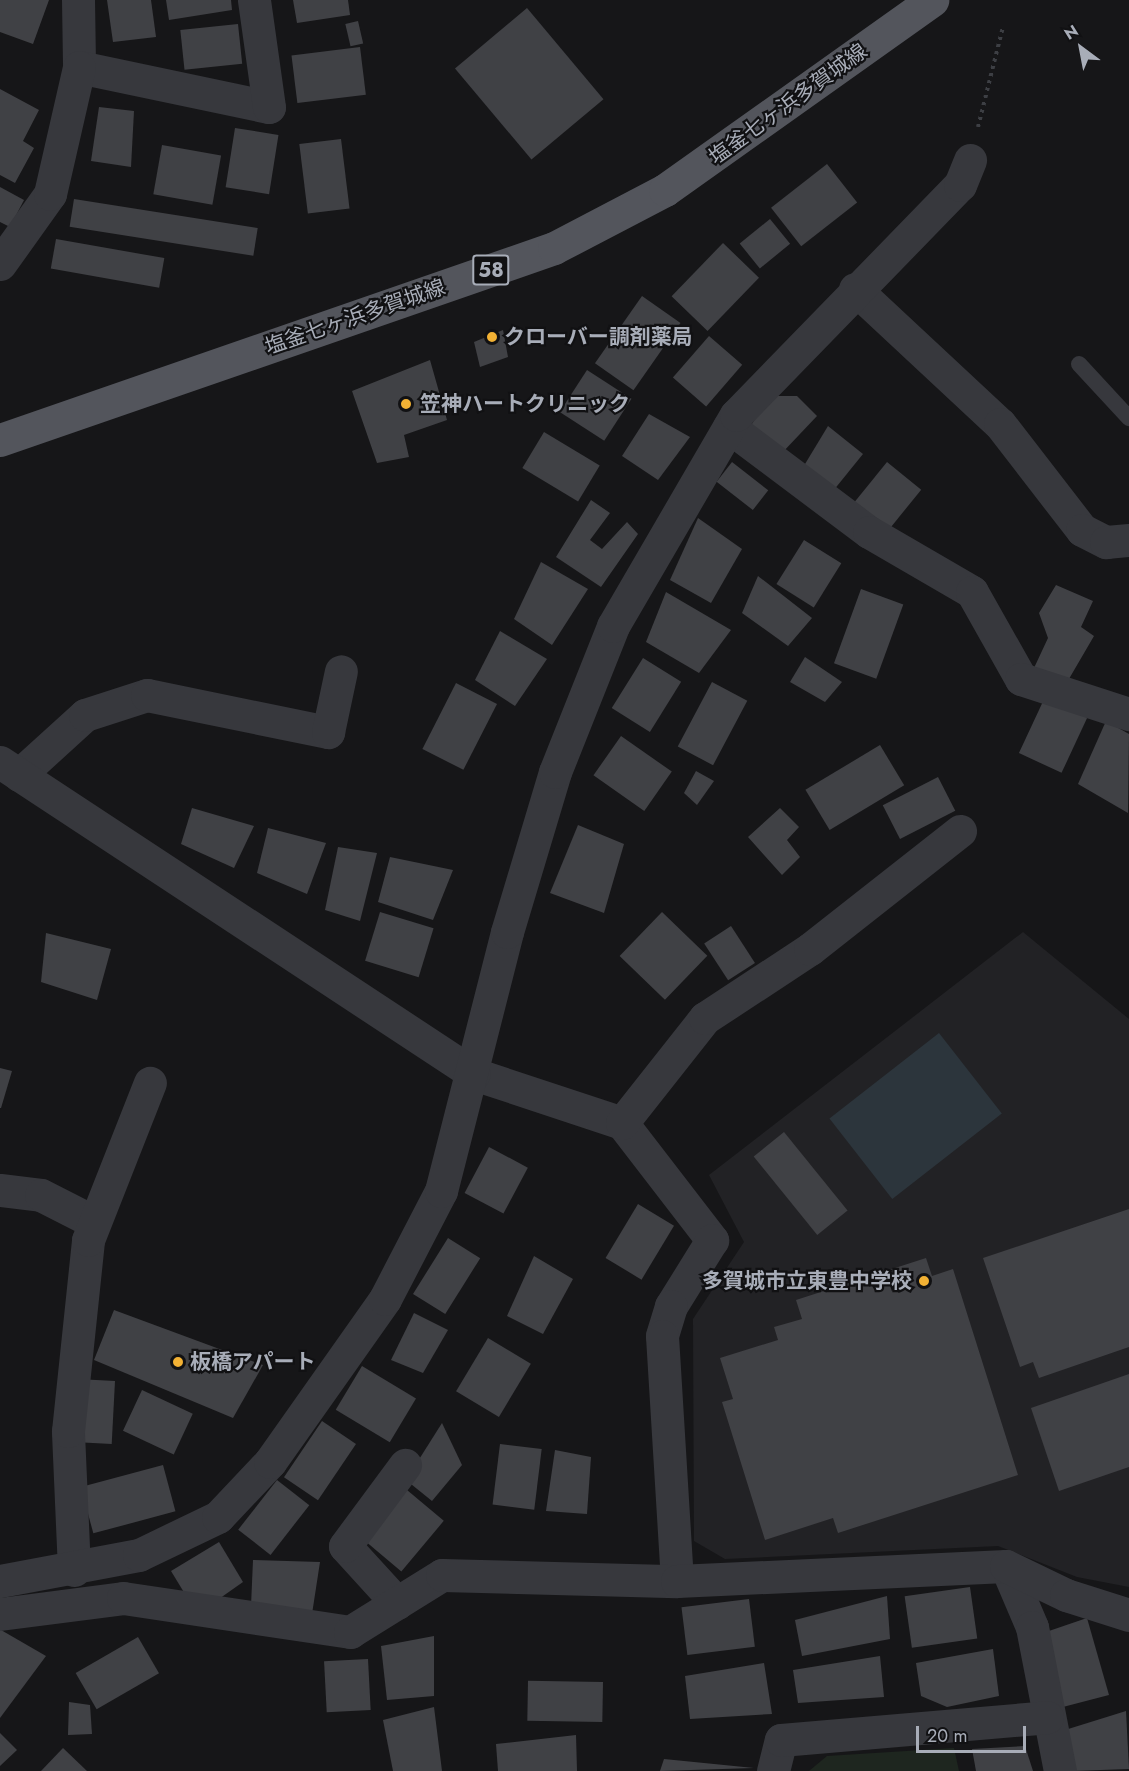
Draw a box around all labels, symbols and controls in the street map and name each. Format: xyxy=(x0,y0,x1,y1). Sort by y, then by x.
north arrow xyxy=(1051,18,1111,78)
text: N xyxy=(1060,19,1083,45)
street label: 塩釜七ヶ浜多賀城線 xyxy=(704,38,872,170)
road number: 58 xyxy=(472,253,510,287)
street label: 塩釜七ヶ浜多賀城線 xyxy=(262,274,448,360)
place label: クローバー調剤薬局 xyxy=(504,324,693,350)
marker: クローバー調剤薬局 xyxy=(485,330,499,344)
place label: 笠神ハートクリニック xyxy=(420,391,630,417)
marker: 笠神ハートクリニック xyxy=(397,395,415,413)
place label: 多賀城市立東豊中学校 xyxy=(702,1268,912,1294)
marker: 多賀城市立東豊中学校 xyxy=(917,1274,931,1288)
place label: 板橋アパート xyxy=(190,1349,316,1375)
marker: 板橋アパート xyxy=(171,1355,185,1369)
scale bar xyxy=(919,1714,1028,1752)
text: 20 m xyxy=(927,1723,967,1749)

